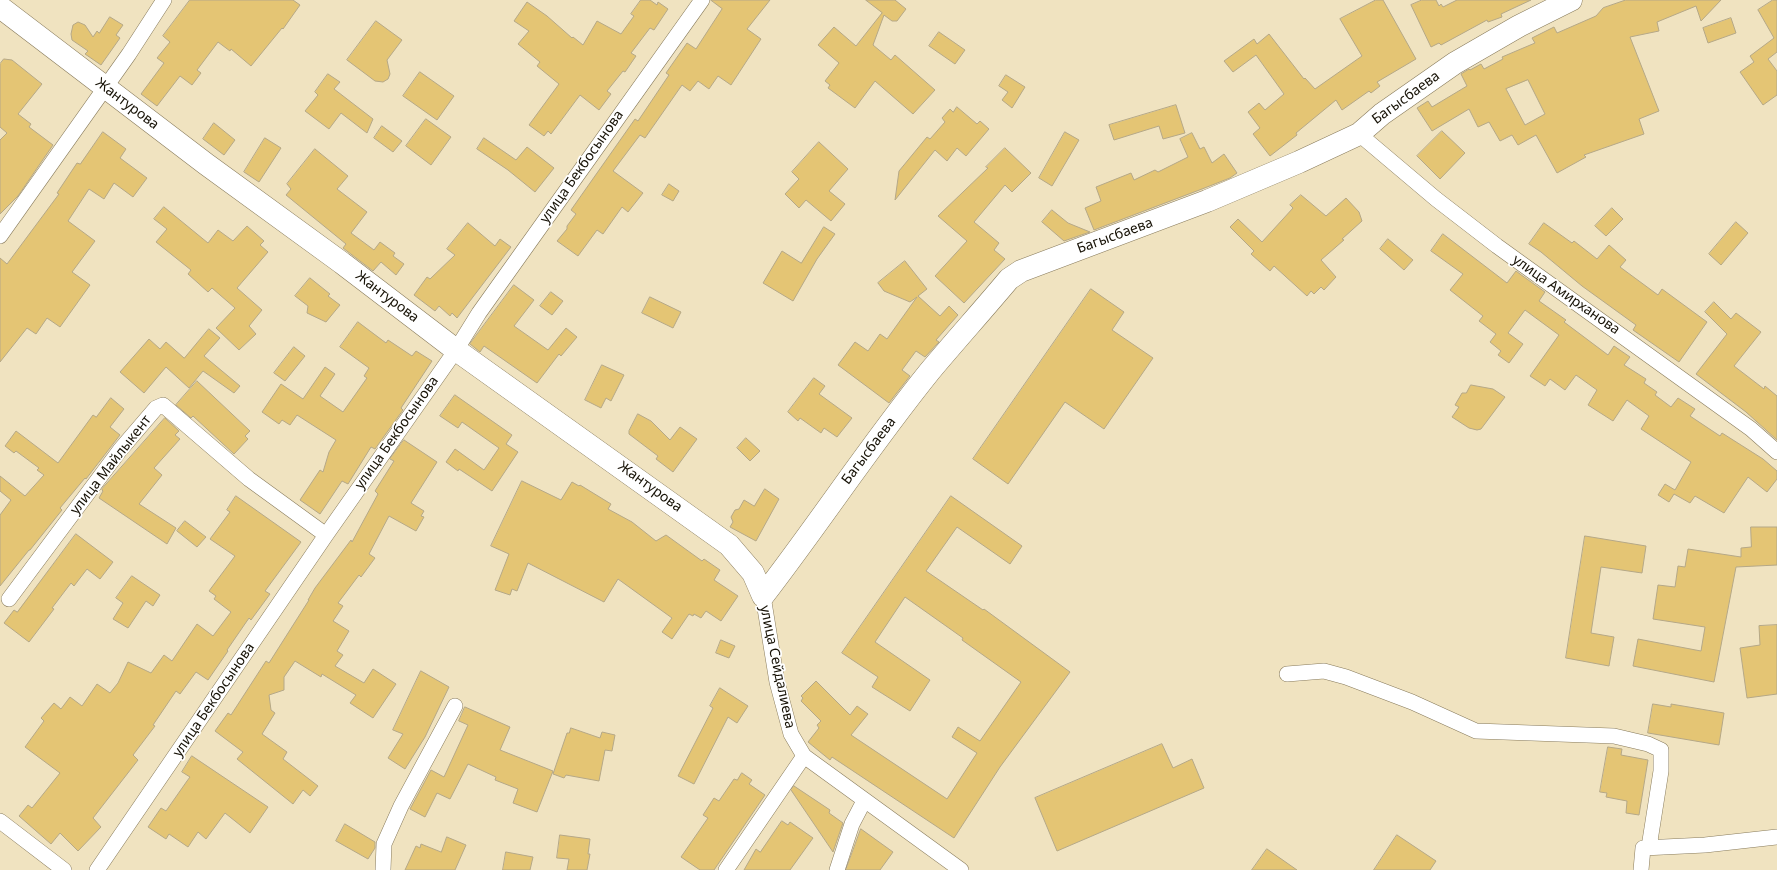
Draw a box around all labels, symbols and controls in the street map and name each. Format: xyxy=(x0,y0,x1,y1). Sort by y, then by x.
street label: Багысбаева xyxy=(1369,68,1443,128)
street label: Жантурова xyxy=(92,75,162,133)
street label: улица Бекбосынова xyxy=(537,107,627,227)
street label: Багысбаева xyxy=(1075,214,1155,258)
street label: улица Амирханова xyxy=(1509,252,1623,338)
street label: Жантурова xyxy=(352,268,422,326)
street label: улица Бекбосынова xyxy=(352,373,442,493)
street label: улица Майлыкент xyxy=(67,412,155,518)
street label: Багысбаева xyxy=(838,414,900,488)
street label: Жантурова xyxy=(615,458,685,516)
street label: улица Сейдалиева xyxy=(756,604,798,730)
street label: улица Бекбосынова xyxy=(170,640,258,760)

